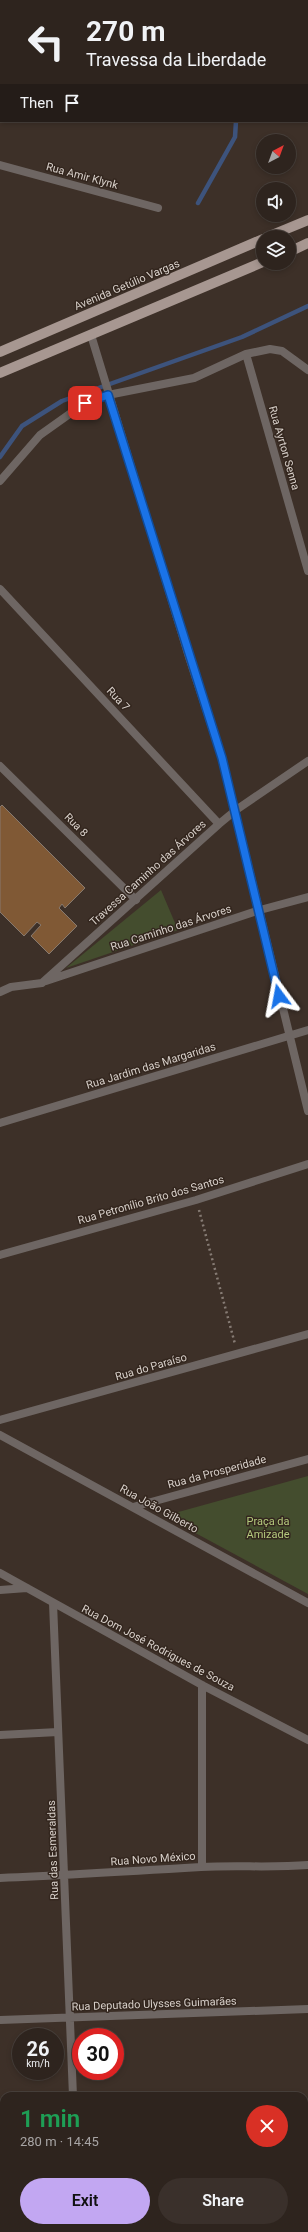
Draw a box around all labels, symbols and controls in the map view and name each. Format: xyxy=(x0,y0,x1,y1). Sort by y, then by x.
text: 270 m xyxy=(86,15,165,48)
icon: left xyxy=(20,16,72,68)
text: Travessa da Liberdade xyxy=(86,49,266,70)
icon: arrive xyxy=(61,92,83,114)
text: Then xyxy=(20,94,53,112)
north arrow xyxy=(256,134,296,174)
map controls xyxy=(256,134,296,270)
street label: Rua Amir Klynk xyxy=(45,160,120,192)
button: sound xyxy=(256,182,296,222)
button: layers xyxy=(256,230,296,270)
street label: Avenida Getúlio Vargas xyxy=(72,257,182,313)
pin xyxy=(68,386,102,420)
icon: arrive xyxy=(74,392,96,414)
street label: Rua Ayrton Senna xyxy=(266,405,302,491)
street label: Rua 7 xyxy=(104,684,132,714)
street label: Rua 8 xyxy=(62,811,90,839)
street label: Travessa Caminho das Árvores xyxy=(87,817,209,929)
street label: Rua Caminho das Árvores xyxy=(109,902,233,954)
position arrow xyxy=(258,975,300,1017)
street label: Rua Jardim das Margaridas xyxy=(85,1040,218,1092)
street label: Rua Petronílio Brito dos Santos xyxy=(76,1173,226,1227)
street label: Rua do Paraíso xyxy=(114,1351,188,1383)
street label: Rua da Prosperidade xyxy=(166,1453,268,1491)
street label: Rua João Gilberto xyxy=(118,1482,200,1536)
park label: Praça da Amizade xyxy=(246,1515,290,1541)
street label: Rua Dom José Rodrigues de Souza xyxy=(79,1602,237,1694)
street label: Rua das Esmeraldas xyxy=(45,1800,61,1900)
street label: Rua Novo México xyxy=(110,1850,196,1868)
street label: Rua Deputado Ulysses Guimarães xyxy=(71,1995,237,2013)
speed limit sign: 30 xyxy=(72,2028,124,2080)
text: 26 xyxy=(27,2037,49,2061)
text: km/h xyxy=(26,2058,50,2069)
text: 1 min xyxy=(20,2105,80,2133)
button: close xyxy=(246,2105,288,2147)
text: 280 m · 14:45 xyxy=(20,2134,99,2149)
button: Exit xyxy=(20,2178,150,2224)
button: Share xyxy=(158,2178,288,2224)

